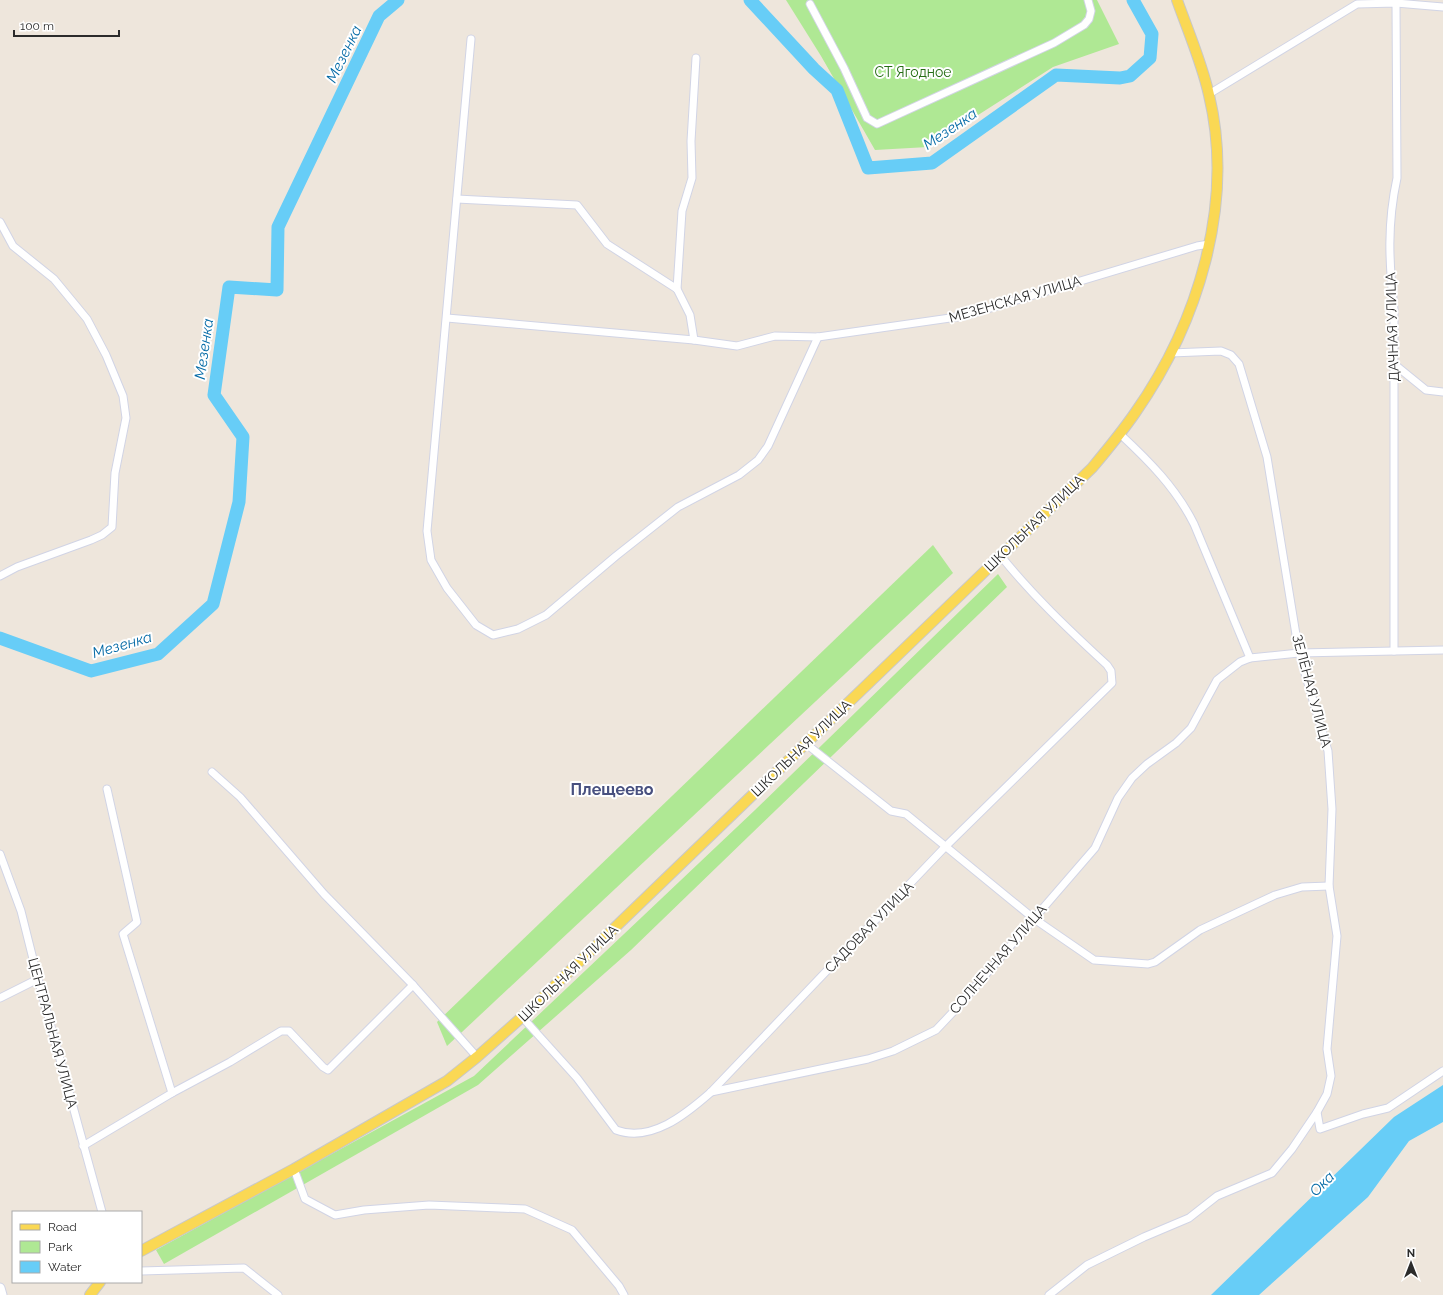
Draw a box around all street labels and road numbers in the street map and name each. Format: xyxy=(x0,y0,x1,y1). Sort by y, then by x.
street label: ДАЧНАЯ УЛИЦА xyxy=(1382,271,1402,382)
street label: МЕЗЕНСКАЯ УЛИЦА xyxy=(947,272,1084,326)
street label: ШКОЛЬНАЯ УЛИЦА xyxy=(981,471,1088,575)
street label: ЗЕЛЁНАЯ УЛИЦА xyxy=(1289,632,1337,750)
street label: ШКОЛЬНАЯ УЛИЦА xyxy=(748,696,855,800)
street label: САДОВАЯ УЛИЦА xyxy=(822,878,917,976)
street label: СОЛНЕЧНАЯ УЛИЦА xyxy=(946,901,1050,1017)
street label: ШКОЛЬНАЯ УЛИЦА xyxy=(515,921,622,1025)
street label: ЦЕНТРАЛЬНАЯ УЛИЦА xyxy=(25,956,81,1111)

